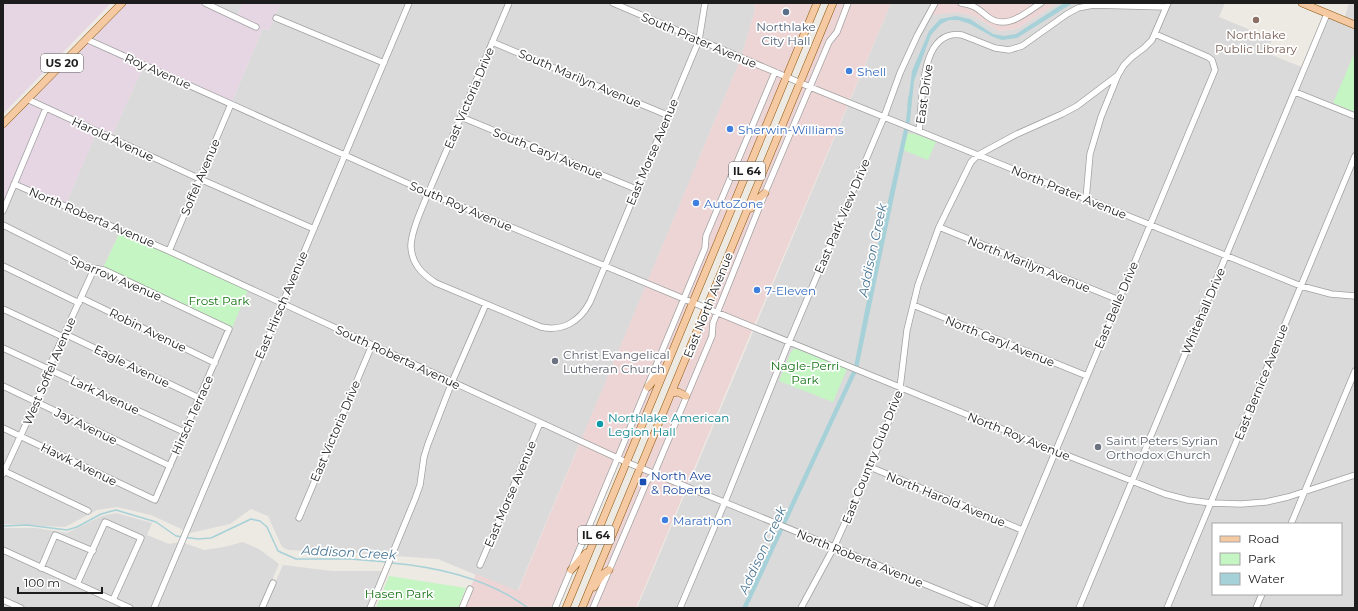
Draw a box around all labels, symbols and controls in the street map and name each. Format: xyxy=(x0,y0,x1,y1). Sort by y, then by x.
marker: Northlake City Hall xyxy=(781,7,791,17)
street label: South Prater Avenue xyxy=(639,9,759,71)
marker: Northlake Public Library xyxy=(1251,15,1261,25)
place label: Northlake City Hall xyxy=(756,19,816,48)
place label: Northlake Public Library xyxy=(1215,27,1298,56)
street label: East Victoria Drive xyxy=(441,45,497,151)
street label: South Marilyn Avenue xyxy=(516,45,644,111)
street label: Roy Avenue xyxy=(123,50,193,92)
road number: US 20 xyxy=(41,54,83,72)
street label: East Drive xyxy=(912,63,936,125)
place label: Shell xyxy=(857,64,886,79)
marker: Shell xyxy=(844,66,854,76)
street label: East Morse Avenue xyxy=(623,97,681,207)
street label: Harold Avenue xyxy=(70,113,156,165)
place label: Sherwin-Williams xyxy=(738,122,844,137)
street label: South Caryl Avenue xyxy=(491,124,605,182)
marker: Sherwin-Williams xyxy=(725,124,735,134)
street label: Soffel Avenue xyxy=(177,136,223,218)
street label: East Park View Drive xyxy=(811,156,873,276)
road number: IL 64 xyxy=(729,162,765,180)
street label: North Prater Avenue xyxy=(1009,162,1129,222)
street label: South Roy Avenue xyxy=(407,178,515,234)
street label: North Roberta Avenue xyxy=(27,184,157,250)
place label: AutoZone xyxy=(704,196,763,211)
marker: AutoZone xyxy=(691,198,701,208)
water label: Addison Creek xyxy=(854,201,890,299)
street label: North Marilyn Avenue xyxy=(965,232,1093,296)
street label: East Hirsch Avenue xyxy=(251,249,311,361)
street label: East North Avenue xyxy=(680,250,736,360)
street label: Sparrow Avenue xyxy=(68,252,164,304)
street label: East Belle Drive xyxy=(1091,259,1141,351)
street label: Whitehall Drive xyxy=(1178,266,1228,356)
place label: 7-Eleven xyxy=(765,283,816,298)
marker: 7-Eleven xyxy=(752,285,762,295)
park label: Frost Park xyxy=(189,293,250,308)
street label: Robin Avenue xyxy=(107,305,189,355)
street label: North Caryl Avenue xyxy=(943,312,1057,370)
street label: West Soffel Avenue xyxy=(19,315,79,427)
street label: South Roberta Avenue xyxy=(333,322,463,392)
street label: East Bernice Avenue xyxy=(1231,322,1291,442)
street label: Eagle Avenue xyxy=(92,341,172,391)
place label: Christ Evangelical Lutheran Church xyxy=(563,347,670,376)
marker: Christ Evangelical Lutheran Church xyxy=(550,356,560,366)
park label: Nagle-Perri Park xyxy=(771,358,839,387)
street label: Lark Avenue xyxy=(68,372,142,418)
street label: Hirsch Terrace xyxy=(168,373,216,457)
street label: East Victoria Drive xyxy=(307,378,363,484)
street label: East Country Club Drive xyxy=(838,388,906,526)
street label: Jay Avenue xyxy=(51,404,120,448)
street label: North Roy Avenue xyxy=(965,409,1073,463)
place label: Northlake American Legion Hall xyxy=(608,410,729,439)
marker: Northlake American Legion Hall xyxy=(595,419,605,429)
place label: Saint Peters Syrian Orthodox Church xyxy=(1106,433,1218,462)
street label: Hawk Avenue xyxy=(38,439,120,489)
street label: East Morse Avenue xyxy=(481,439,539,549)
marker: Saint Peters Syrian Orthodox Church xyxy=(1093,442,1103,452)
place label: North Ave & Roberta xyxy=(651,468,711,497)
street label: North Harold Avenue xyxy=(884,468,1008,530)
marker: North Ave & Roberta xyxy=(638,477,648,487)
water label: Addison Creek xyxy=(734,502,790,597)
place label: Marathon xyxy=(673,513,732,528)
marker: Marathon xyxy=(660,515,670,525)
legend xyxy=(1212,523,1342,595)
road number: IL 64 xyxy=(578,526,614,544)
street label: North Roberta Avenue xyxy=(795,526,925,590)
text: Road xyxy=(1248,531,1279,546)
water label: Addison Creek xyxy=(300,541,398,563)
text: Park xyxy=(1248,551,1276,566)
scale bar xyxy=(18,569,102,595)
text: Water xyxy=(1248,571,1285,586)
text: 100 m xyxy=(24,575,60,590)
park label: Hasen Park xyxy=(365,586,434,601)

